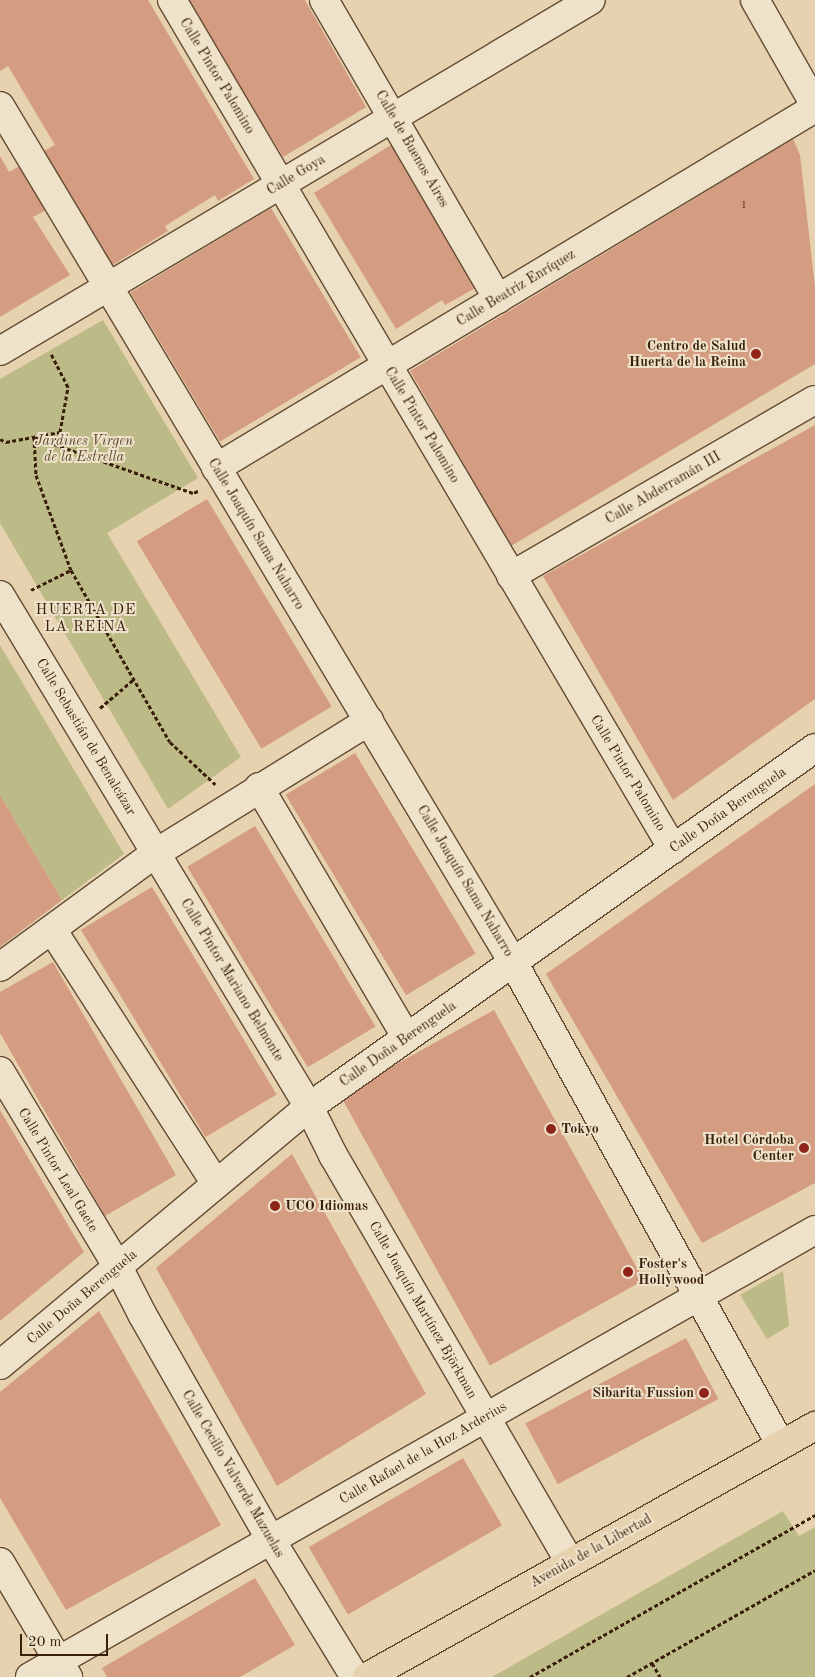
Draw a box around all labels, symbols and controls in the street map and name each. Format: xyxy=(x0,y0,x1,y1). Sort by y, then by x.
street label: Calle Pintor Palomino xyxy=(176,15,258,137)
street label: Calle de Buenos Aires xyxy=(372,87,452,211)
street label: Calle Goya xyxy=(264,151,328,199)
house number: 1 xyxy=(741,199,747,213)
street label: Calle Beatriz Enríquez xyxy=(454,246,578,330)
place label: Centro de Salud Huerta de la Reina xyxy=(629,338,746,371)
marker: Centro de Salud Huerta de la Reina xyxy=(750,348,762,360)
street label: Calle Pintor Palomino xyxy=(381,364,463,486)
park label: Jardines Virgen de la Estrella xyxy=(35,433,133,466)
street label: Calle Abderramán III xyxy=(602,448,724,528)
street label: Calle Joaquín Sama Naharro xyxy=(204,455,308,613)
district label: HUERTA DE LA REINA xyxy=(34,601,138,636)
street label: Calle Sebastián de Benalcázar xyxy=(32,655,140,819)
street label: Calle Pintor Palomino xyxy=(587,712,669,834)
street label: Calle Doña Berenguela xyxy=(666,763,790,857)
street label: Calle Joaquín Sama Naharro xyxy=(413,802,517,960)
street label: Calle Pintor Mariano Belmonte xyxy=(177,896,287,1064)
street label: Calle Doña Berenguela xyxy=(336,997,460,1091)
street label: Calle Pintor Leal Gaete xyxy=(14,1105,102,1235)
place label: Tokyo xyxy=(561,1121,599,1137)
marker: Tokyo xyxy=(545,1123,557,1135)
place label: Hotel Córdoba Center xyxy=(704,1132,794,1164)
marker: Hotel Córdoba Center xyxy=(798,1142,810,1154)
place label: UCO Idiomas xyxy=(285,1198,368,1214)
marker: UCO Idiomas xyxy=(269,1200,281,1212)
street label: Calle Joaquín Martínez Björkman xyxy=(365,1218,481,1402)
street label: Calle Doña Berenguela xyxy=(24,1246,140,1348)
place label: Foster's Hollywood xyxy=(638,1256,704,1288)
marker: Foster's Hollywood xyxy=(622,1266,634,1278)
place label: Sibarita Fussion xyxy=(592,1385,694,1401)
street label: Calle Cecilio Valverde Mazuelas xyxy=(178,1387,288,1561)
marker: Sibarita Fussion xyxy=(698,1387,710,1399)
street label: Calle Rafael de la Hoz Arderius xyxy=(336,1398,510,1508)
street label: Avenida de la Libertad xyxy=(527,1511,655,1591)
scale bar xyxy=(22,1624,110,1656)
text: 20 m xyxy=(28,1635,62,1650)

